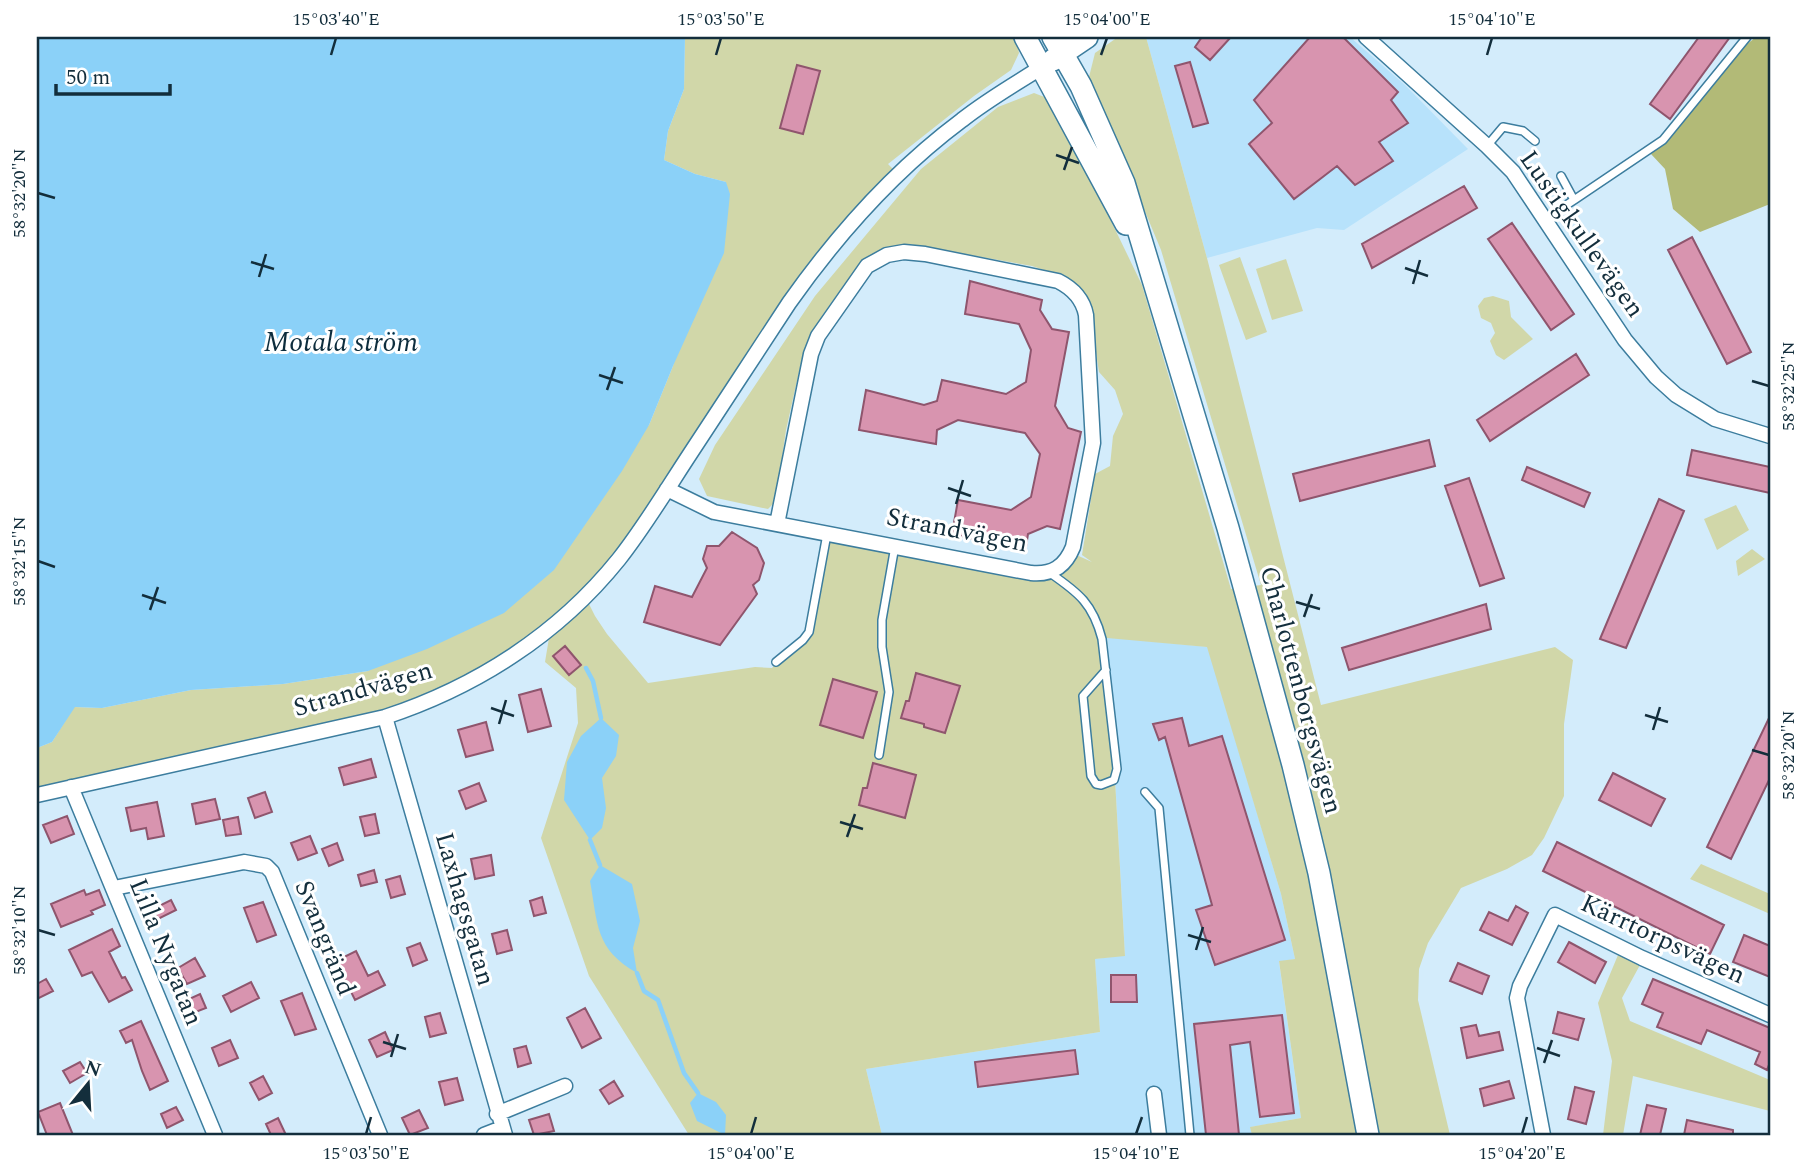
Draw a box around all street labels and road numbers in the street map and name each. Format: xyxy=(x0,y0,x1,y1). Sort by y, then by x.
street label: Lustigkullevägen xyxy=(1509,142,1655,326)
street label: Strandvägen xyxy=(883,497,1031,563)
street label: Charlottenborgsvägen xyxy=(1249,561,1353,819)
street label: Strandvägen xyxy=(289,650,437,728)
street label: Laxhagsgatan xyxy=(424,827,506,991)
street label: Lilla Nygatan xyxy=(118,872,214,1032)
street label: Svangränd xyxy=(284,874,366,1002)
street label: Kärrtorpsvägen xyxy=(1574,883,1752,995)

